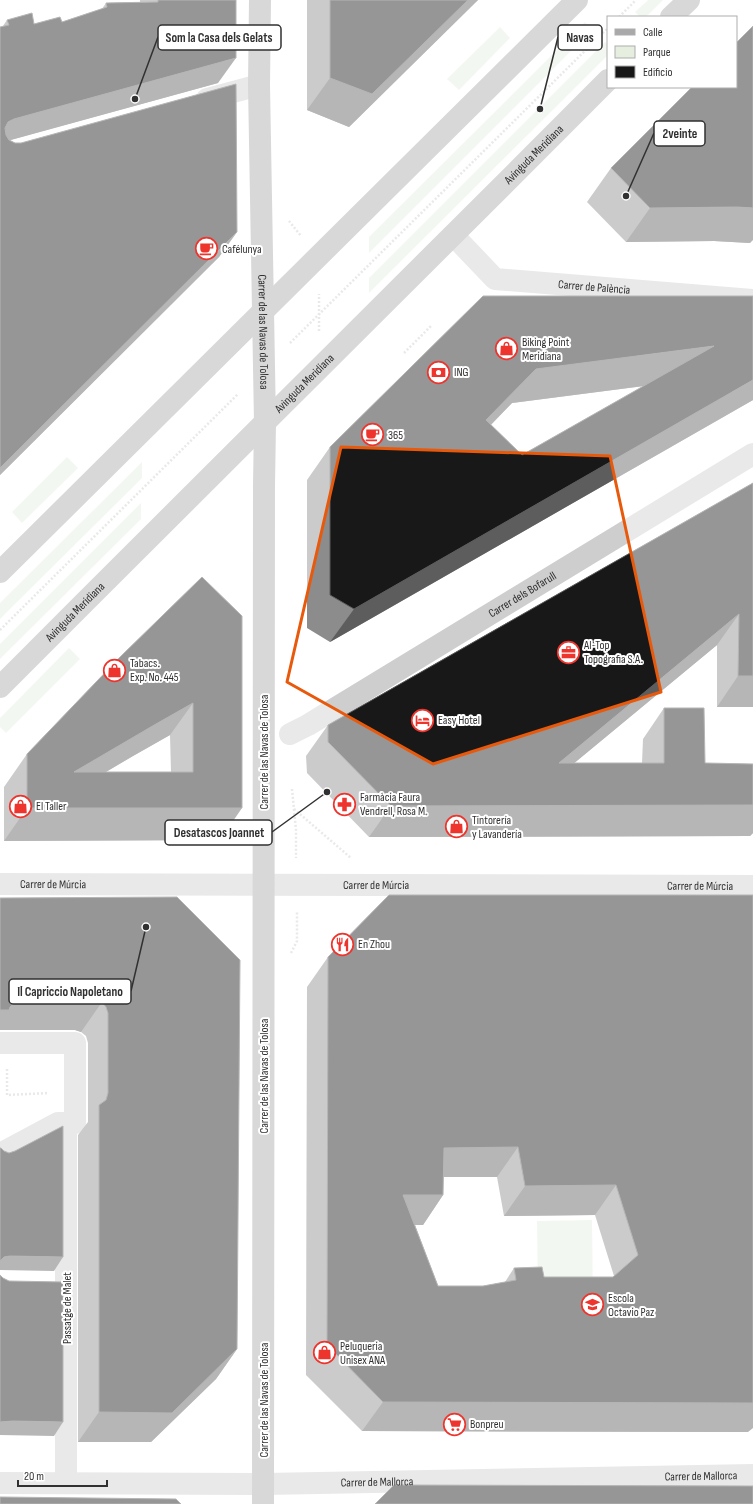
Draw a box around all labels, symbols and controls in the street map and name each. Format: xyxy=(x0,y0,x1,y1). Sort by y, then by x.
legend xyxy=(607,16,737,88)
callout: Som la Casa dels Gelats xyxy=(158,25,281,50)
callout: Navas xyxy=(558,25,602,50)
text: Calle xyxy=(643,25,663,40)
text: Som la Casa dels Gelats xyxy=(166,30,272,46)
text: Navas xyxy=(566,30,594,46)
text: Parque xyxy=(643,45,671,60)
text: Edificio xyxy=(643,65,672,80)
callout: 2veinte xyxy=(654,121,705,146)
street label: Avinguda Meridiana xyxy=(501,122,567,188)
text: 2veinte xyxy=(663,126,698,142)
cafe icon: Cafélunya xyxy=(194,236,220,262)
place label: Cafélunya xyxy=(222,242,262,257)
street label: Carrer de las Navas de Tolosa xyxy=(254,274,271,390)
street label: Carrer de Palència xyxy=(558,277,631,298)
place label: Biking Point Meridiana xyxy=(522,335,570,364)
shop icon: Biking Point Meridiana xyxy=(493,336,519,362)
street label: Avinguda Meridiana xyxy=(271,351,338,417)
bank icon: ING xyxy=(426,359,452,385)
place label: ING xyxy=(454,365,469,380)
cafe icon: 365 xyxy=(360,422,386,448)
place label: 365 xyxy=(388,428,403,443)
street label: Carrer dels Bofarull xyxy=(486,569,559,621)
street label: Avinguda Meridiana xyxy=(42,579,108,646)
place label: Al-Top Topografia S.A. xyxy=(583,638,642,667)
office icon: Al-Top Topografia S.A. xyxy=(556,639,582,665)
place label: Tabacs. Exp. No. 445 xyxy=(130,656,179,685)
shop icon: Tabacs. Exp. No. 445 xyxy=(102,657,128,683)
street label: Carrer de las Navas de Tolosa xyxy=(257,694,272,809)
hotel icon: Easy Hotel xyxy=(409,707,435,733)
place label: Easy Hotel xyxy=(438,713,480,728)
place label: Farmàcia Faura Vendrell, Rosa M. xyxy=(360,790,427,819)
pharmacy icon: Farmàcia Faura Vendrell, Rosa M. xyxy=(331,791,357,817)
shop icon: El Taller xyxy=(7,793,33,819)
place label: El Taller xyxy=(36,799,67,814)
place label: Tintorería y Lavandería xyxy=(472,813,522,842)
shop icon: Tintorería y Lavandería xyxy=(444,814,470,840)
callout: Desatascos Joannet xyxy=(165,820,272,845)
text: Desatascos Joannet xyxy=(174,825,265,841)
street label: Carrer de Múrcia xyxy=(20,877,86,892)
street label: Carrer de Múrcia xyxy=(343,878,409,893)
street label: Carrer de Múrcia xyxy=(667,879,733,894)
restaurant icon: En Zhou xyxy=(329,931,355,957)
place label: En Zhou xyxy=(358,937,390,952)
callout: Il Capriccio Napoletano xyxy=(9,979,131,1004)
text: Il Capriccio Napoletano xyxy=(17,984,123,1000)
street label: Carrer de las Navas de Tolosa xyxy=(257,1018,272,1133)
street label: Passatge de Malet xyxy=(60,1272,75,1344)
place label: Escola Octavio Paz xyxy=(608,1291,655,1320)
school or university icon: Escola Octavio Paz xyxy=(579,1292,605,1318)
place label: Peluqueria Unisex ANA xyxy=(340,1339,386,1368)
shop icon: Peluqueria Unisex ANA xyxy=(312,1340,338,1366)
street label: Carrer de las Navas de Tolosa xyxy=(257,1342,272,1457)
supermarket icon: Bonpreu xyxy=(442,1411,468,1437)
place label: Bonpreu xyxy=(470,1417,504,1432)
scale bar xyxy=(18,1462,107,1488)
street label: Carrer de Mallorca xyxy=(664,1468,738,1485)
text: 20 m xyxy=(24,1469,44,1484)
street label: Carrer de Mallorca xyxy=(341,1474,414,1491)

